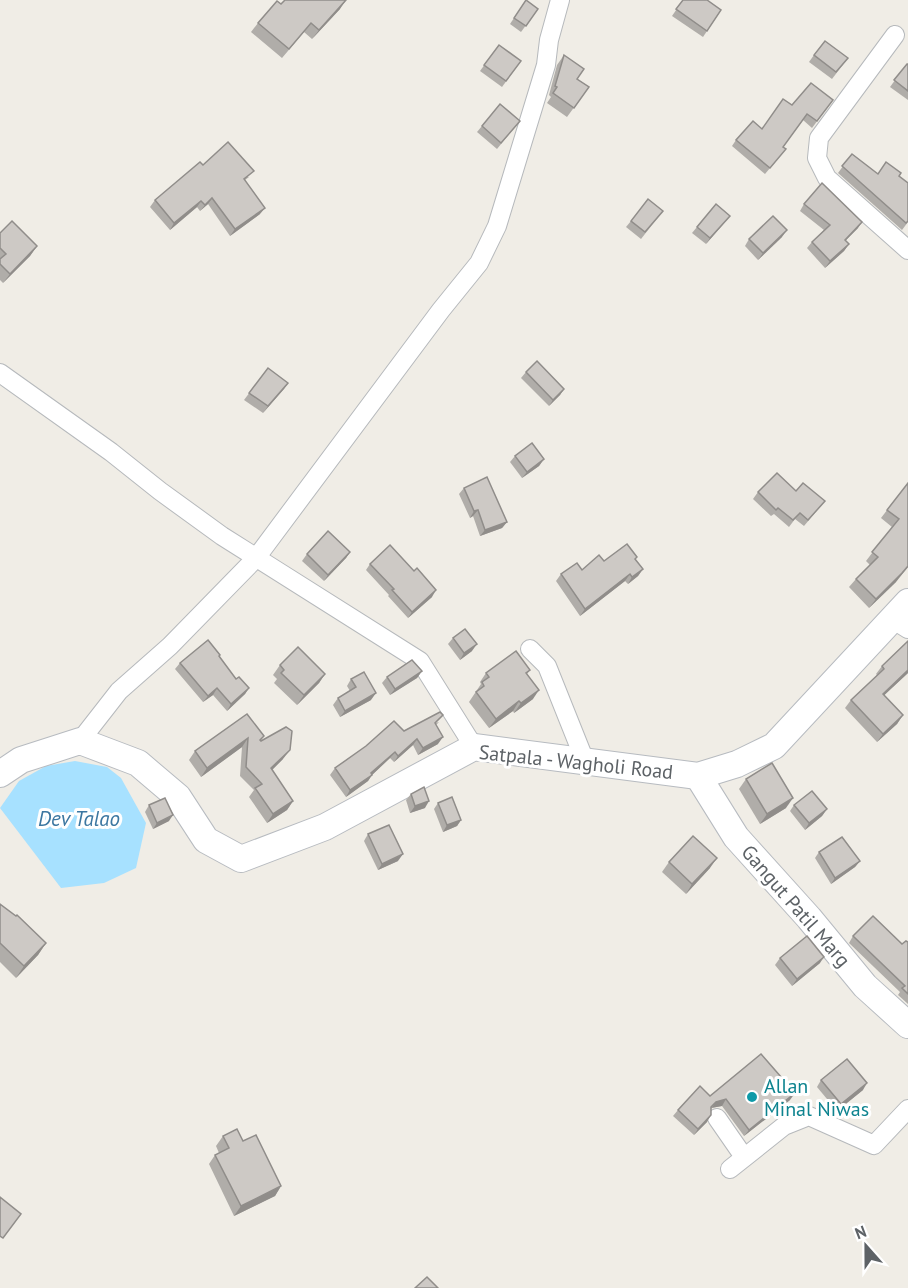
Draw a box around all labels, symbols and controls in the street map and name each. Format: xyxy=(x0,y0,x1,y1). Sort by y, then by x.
street label: Satpala - Wagholi Road xyxy=(478,739,674,785)
water label: Dev Talao xyxy=(38,805,120,832)
street label: Gangut Patil Marg xyxy=(736,839,856,973)
place label: Allan Minal Niwas xyxy=(764,1073,869,1122)
marker: Allan Minal Niwas xyxy=(745,1090,759,1104)
north arrow xyxy=(836,1216,896,1276)
text: N xyxy=(852,1221,869,1243)

